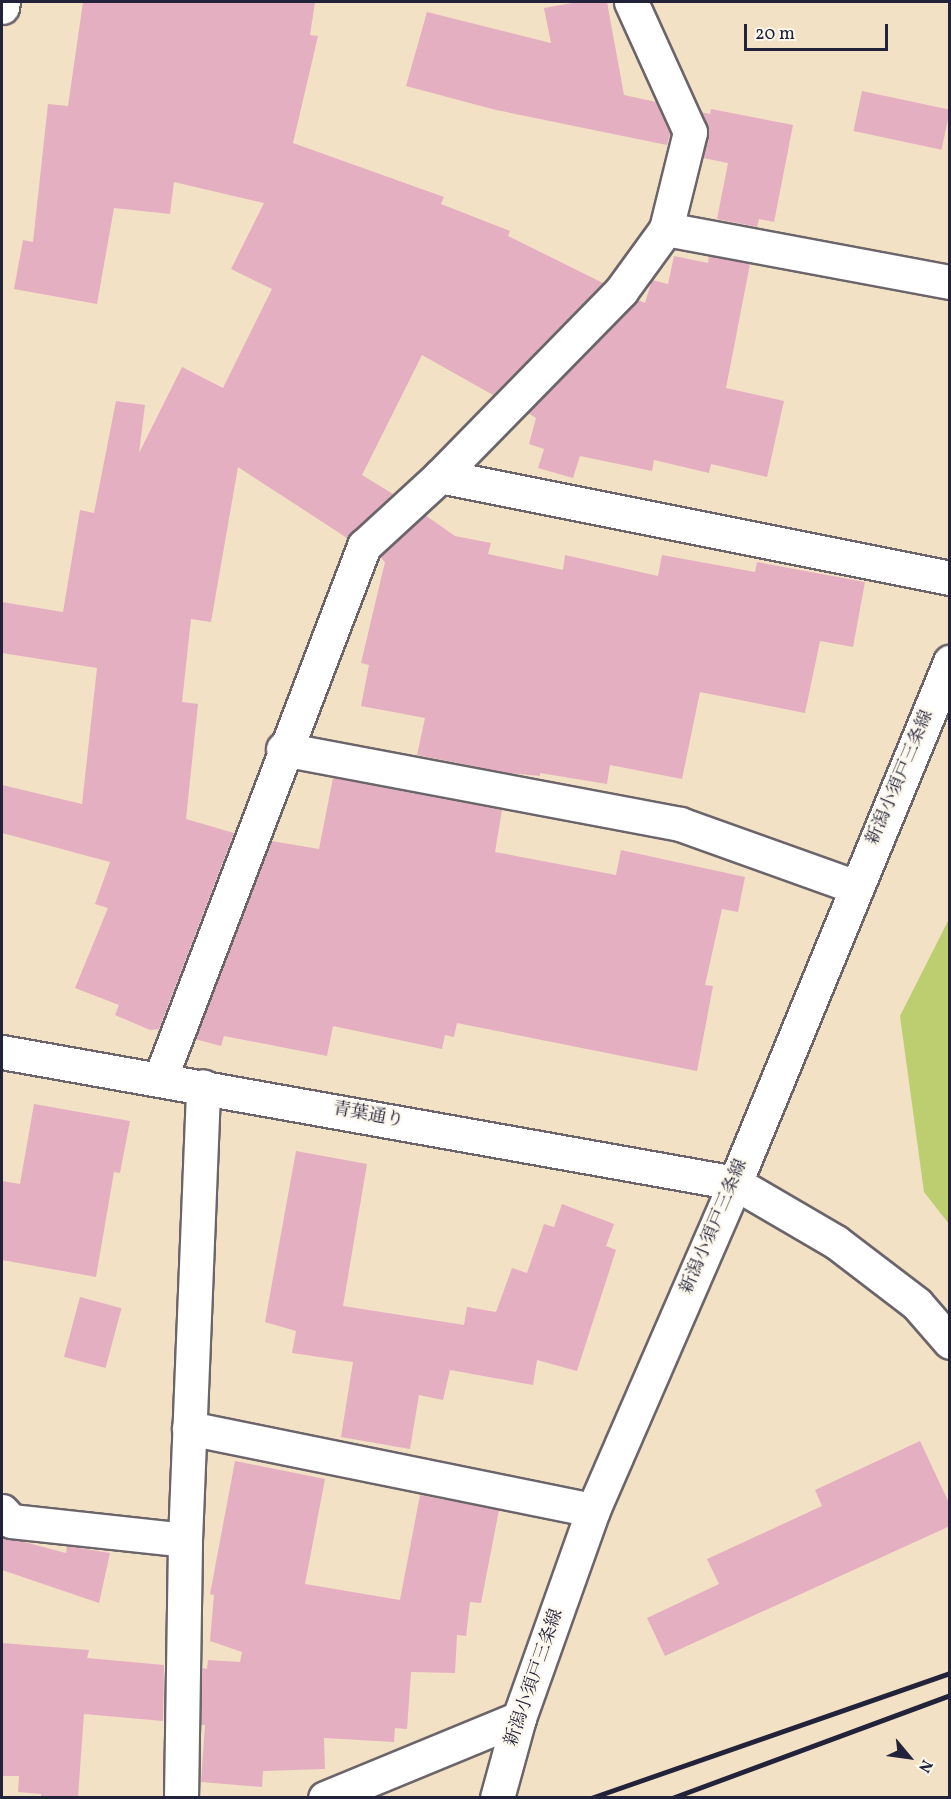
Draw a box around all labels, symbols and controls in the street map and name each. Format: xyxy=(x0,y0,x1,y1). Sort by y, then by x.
scale bar xyxy=(747,12,891,50)
text: 20 m xyxy=(755,22,795,47)
street label: 新潟小須戸三条線 xyxy=(863,708,939,848)
street label: 青葉通り xyxy=(331,1099,405,1133)
street label: 新潟小須戸三条線 xyxy=(677,1157,753,1297)
street label: 新潟小須戸三条線 xyxy=(501,1606,569,1750)
north arrow xyxy=(879,1727,939,1787)
text: N xyxy=(912,1755,937,1776)

